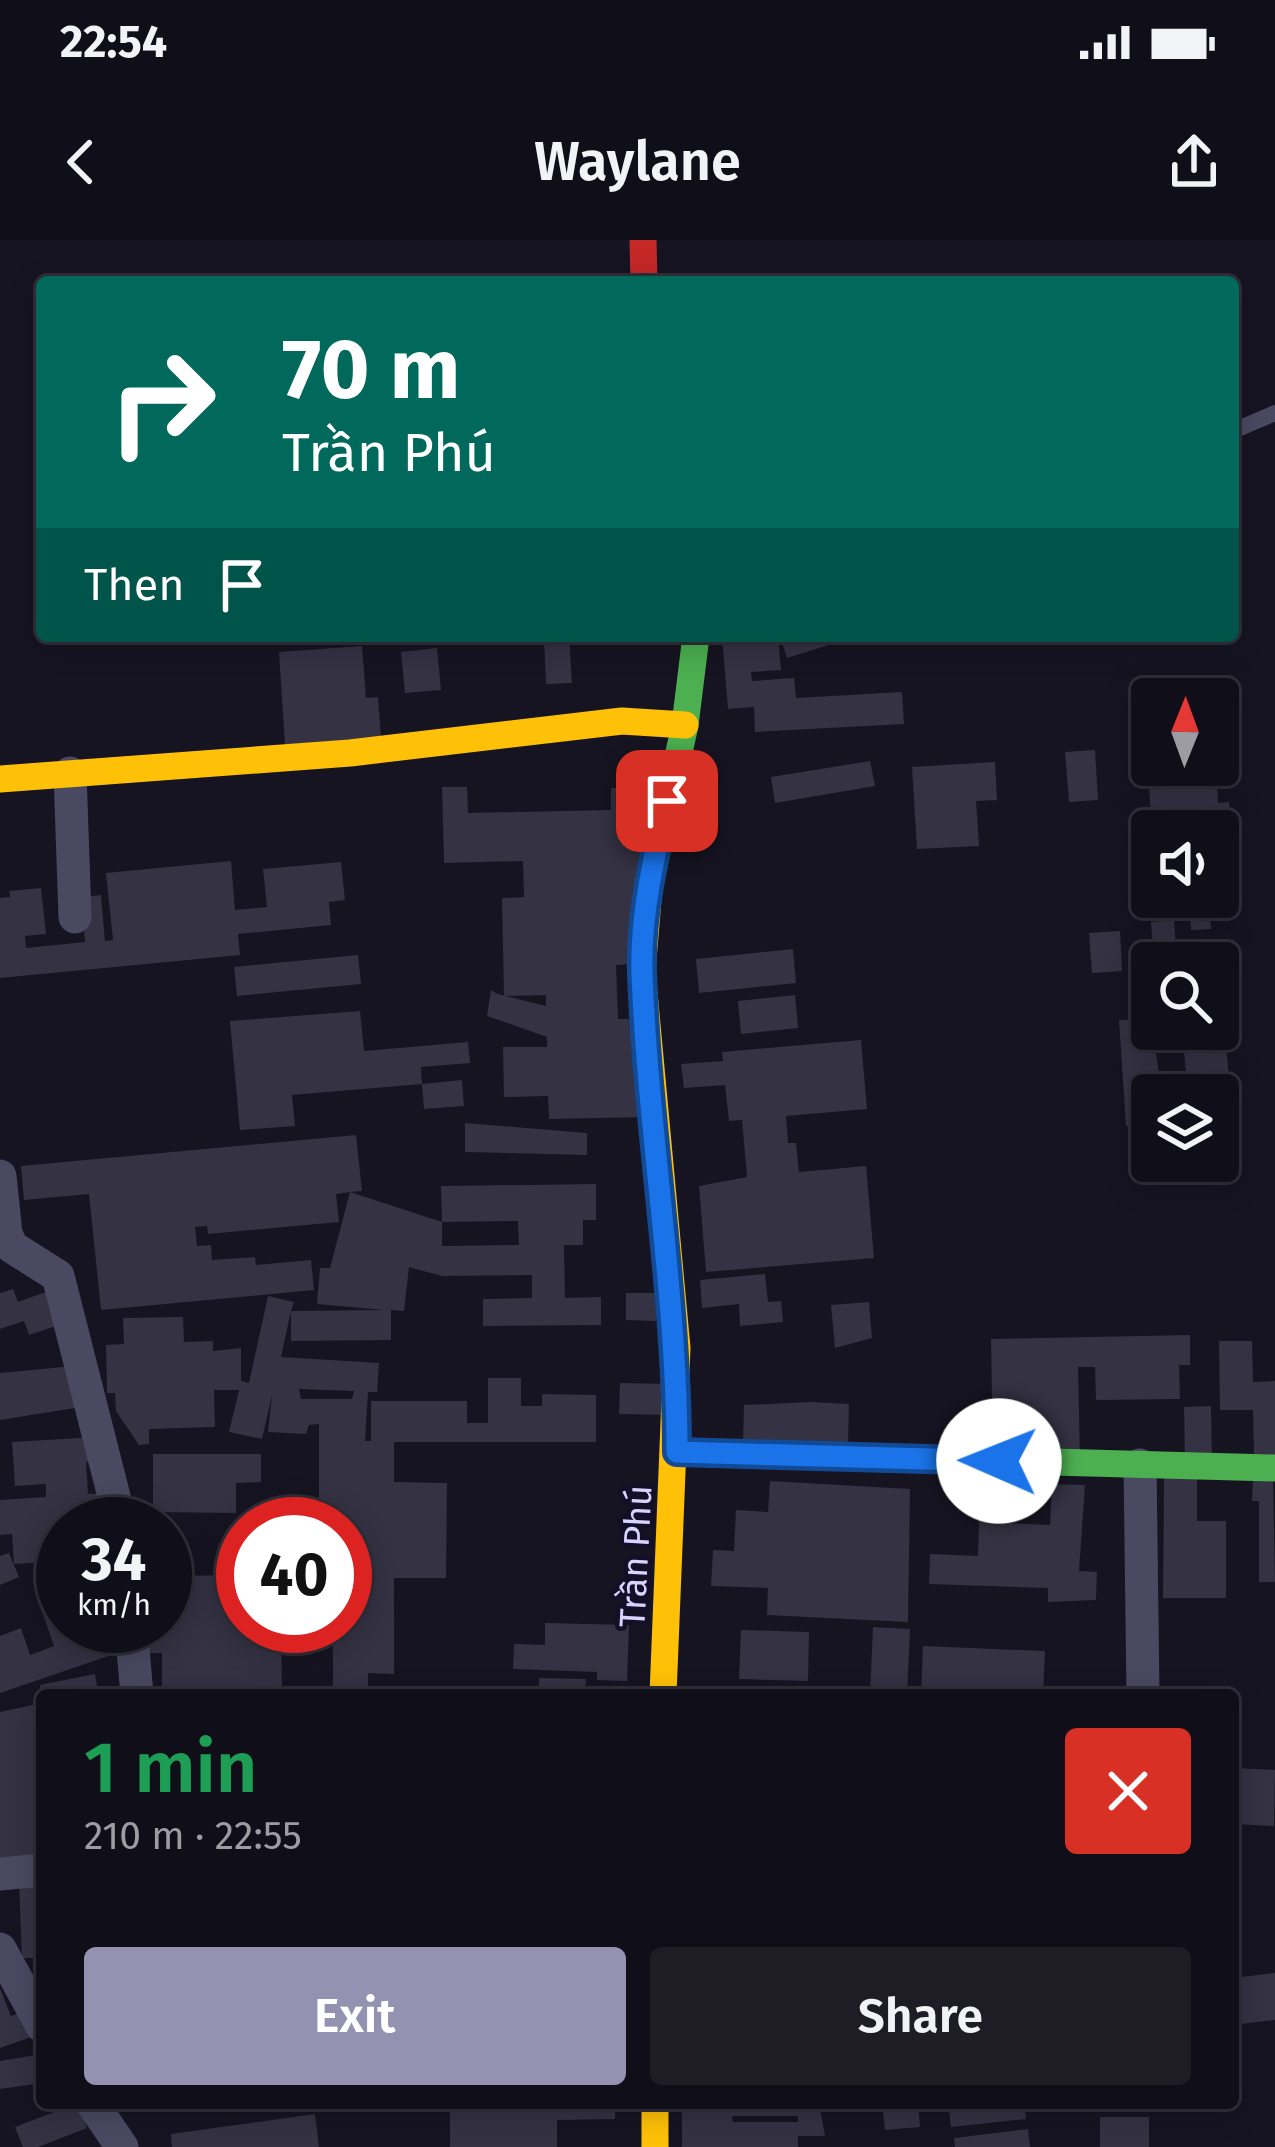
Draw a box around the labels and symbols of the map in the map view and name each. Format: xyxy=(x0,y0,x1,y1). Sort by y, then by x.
north arrow xyxy=(1131,678,1239,786)
pin xyxy=(616,750,718,852)
position arrow xyxy=(936,1398,1062,1524)
street label: Trần Phú xyxy=(610,1484,662,1628)
speed limit sign: 40 xyxy=(216,1497,372,1653)

